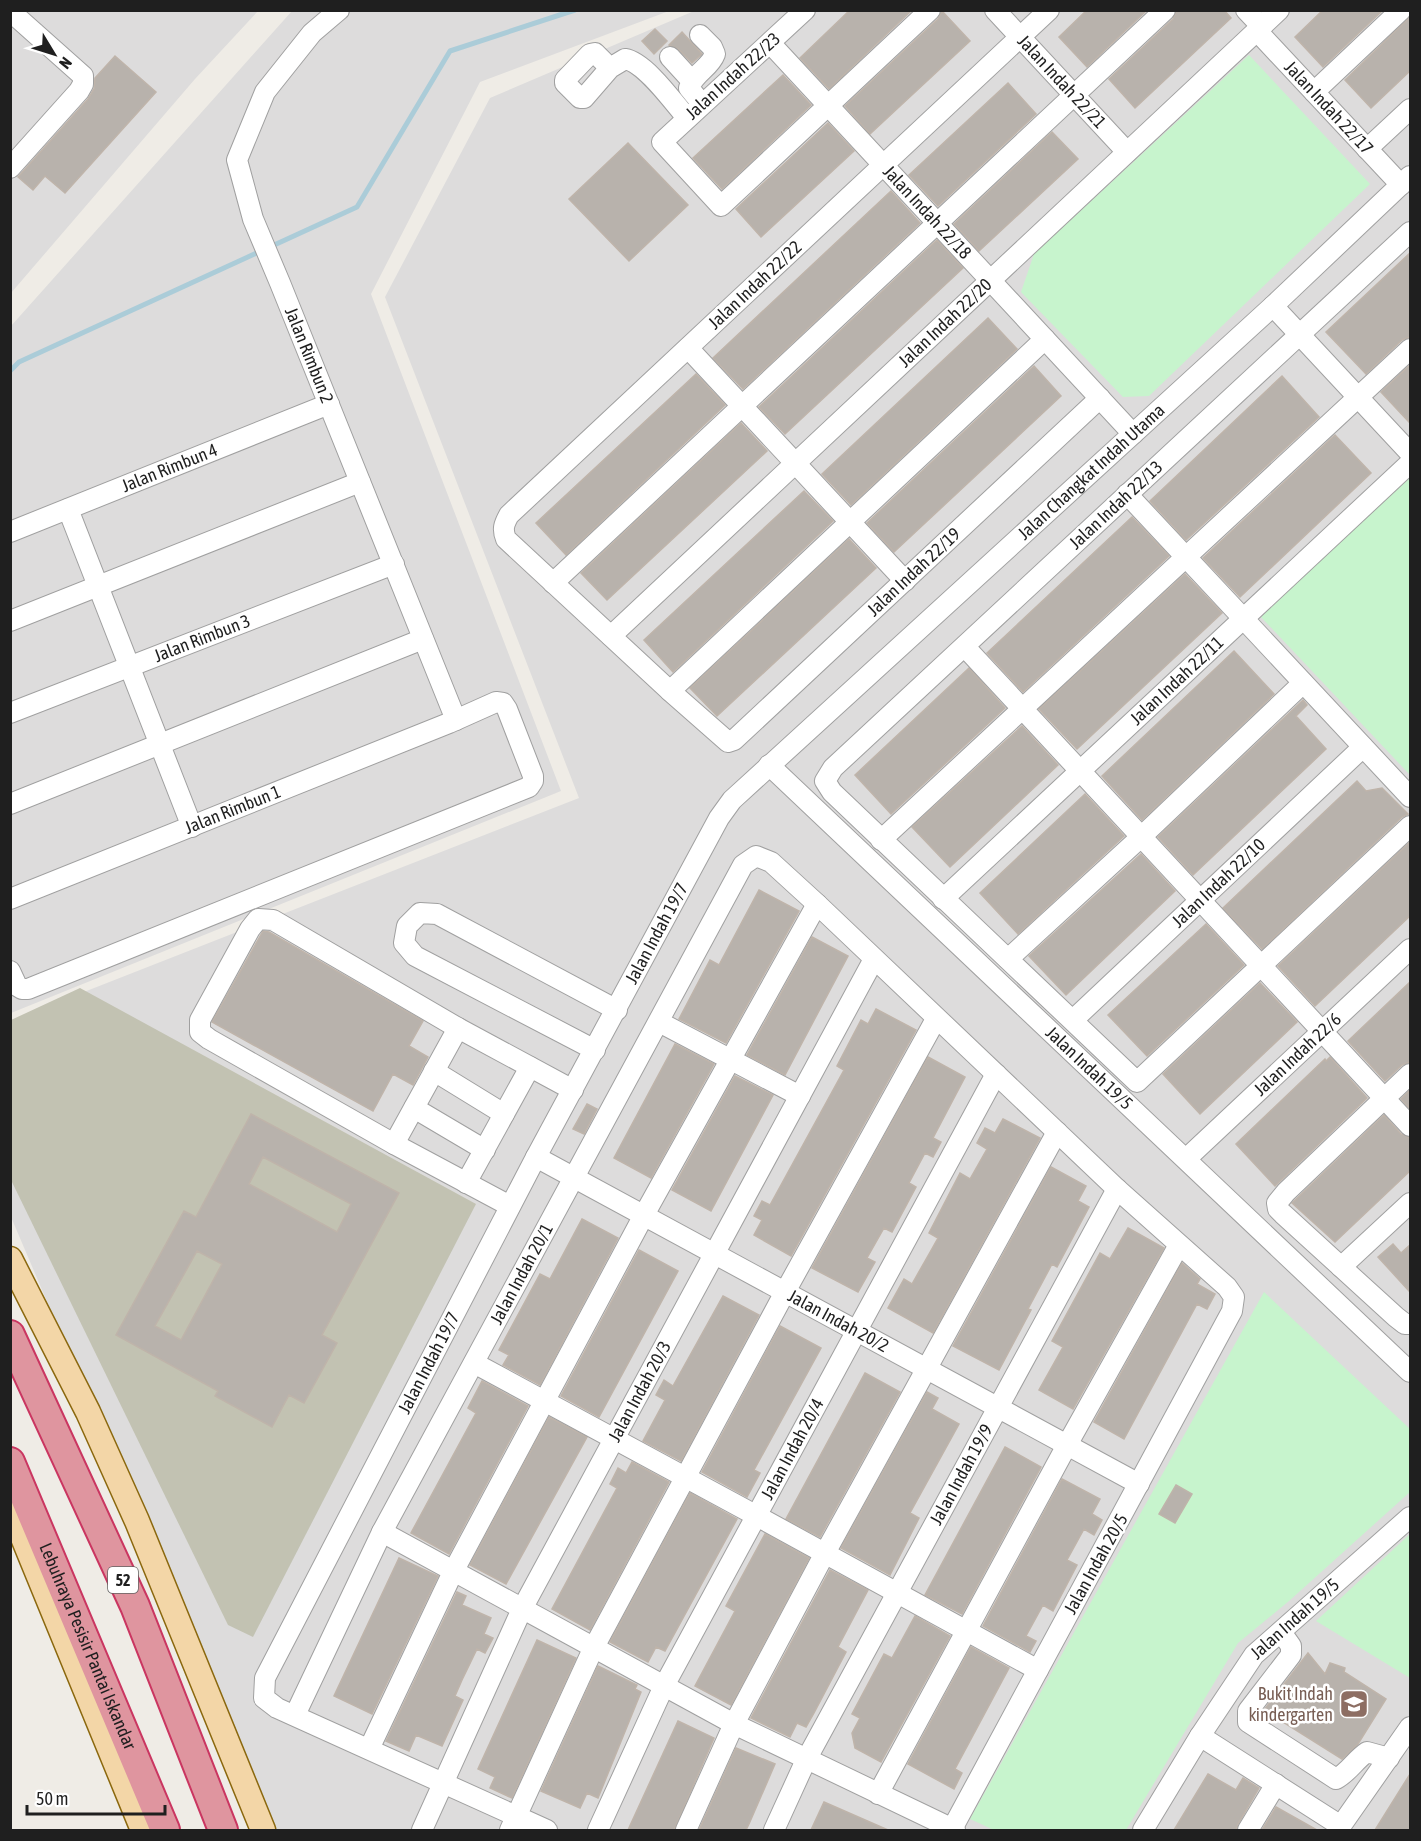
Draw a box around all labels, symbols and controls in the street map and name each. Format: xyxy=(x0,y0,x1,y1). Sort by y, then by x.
north arrow xyxy=(24,24,84,84)
street label: Jalan Indah 22/23 xyxy=(681,28,784,124)
street label: Jalan Indah 22/21 xyxy=(1014,30,1111,133)
text: N xyxy=(56,54,76,73)
street label: Jalan Indah 22/17 xyxy=(1280,56,1378,158)
street label: Jalan Indah 22/18 xyxy=(879,161,976,263)
street label: Jalan Indah 22/22 xyxy=(704,236,806,333)
street label: Jalan Indah 22/20 xyxy=(894,274,996,371)
street label: Jalan Rimbun 2 xyxy=(281,304,338,406)
street label: Jalan Changkat Indah Utama xyxy=(1013,399,1169,544)
street label: Jalan Rimbun 4 xyxy=(118,439,220,496)
street label: Jalan Indah 22/13 xyxy=(1065,456,1167,553)
street label: Jalan Indah 22/19 xyxy=(863,523,965,620)
street label: Jalan Rimbun 3 xyxy=(151,610,253,666)
street label: Jalan Indah 22/11 xyxy=(1126,632,1228,729)
street label: Jalan Rimbun 1 xyxy=(182,781,284,838)
street label: Jalan Indah 22/10 xyxy=(1167,834,1269,931)
street label: Jalan Indah 19/7 xyxy=(621,879,692,987)
street label: Jalan Indah 22/6 xyxy=(1249,1008,1345,1100)
street label: Jalan Indah 19/5 xyxy=(1042,1022,1137,1114)
street label: Jalan Indah 20/1 xyxy=(485,1220,557,1328)
street label: Jalan Indah 20/2 xyxy=(785,1285,893,1356)
street label: Jalan Indah 19/7 xyxy=(393,1308,464,1417)
street label: Jalan Indah 20/3 xyxy=(604,1337,675,1445)
street label: Jalan Indah 20/4 xyxy=(756,1395,828,1503)
street label: Jalan Indah 19/9 xyxy=(925,1420,997,1528)
street label: Jalan Indah 20/5 xyxy=(1059,1510,1132,1618)
street label: Lebuhraya Pesisir Pantai Iskandar xyxy=(35,1540,141,1753)
road number: 52 xyxy=(108,1567,138,1593)
street label: Jalan Indah 19/5 xyxy=(1246,1574,1343,1663)
place label: Bukit Indah kindergarten xyxy=(1248,1683,1333,1725)
school or university icon: Bukit Indah kindergarten xyxy=(1338,1688,1370,1720)
scale bar xyxy=(27,1778,165,1816)
text: 50 m xyxy=(36,1788,68,1809)

